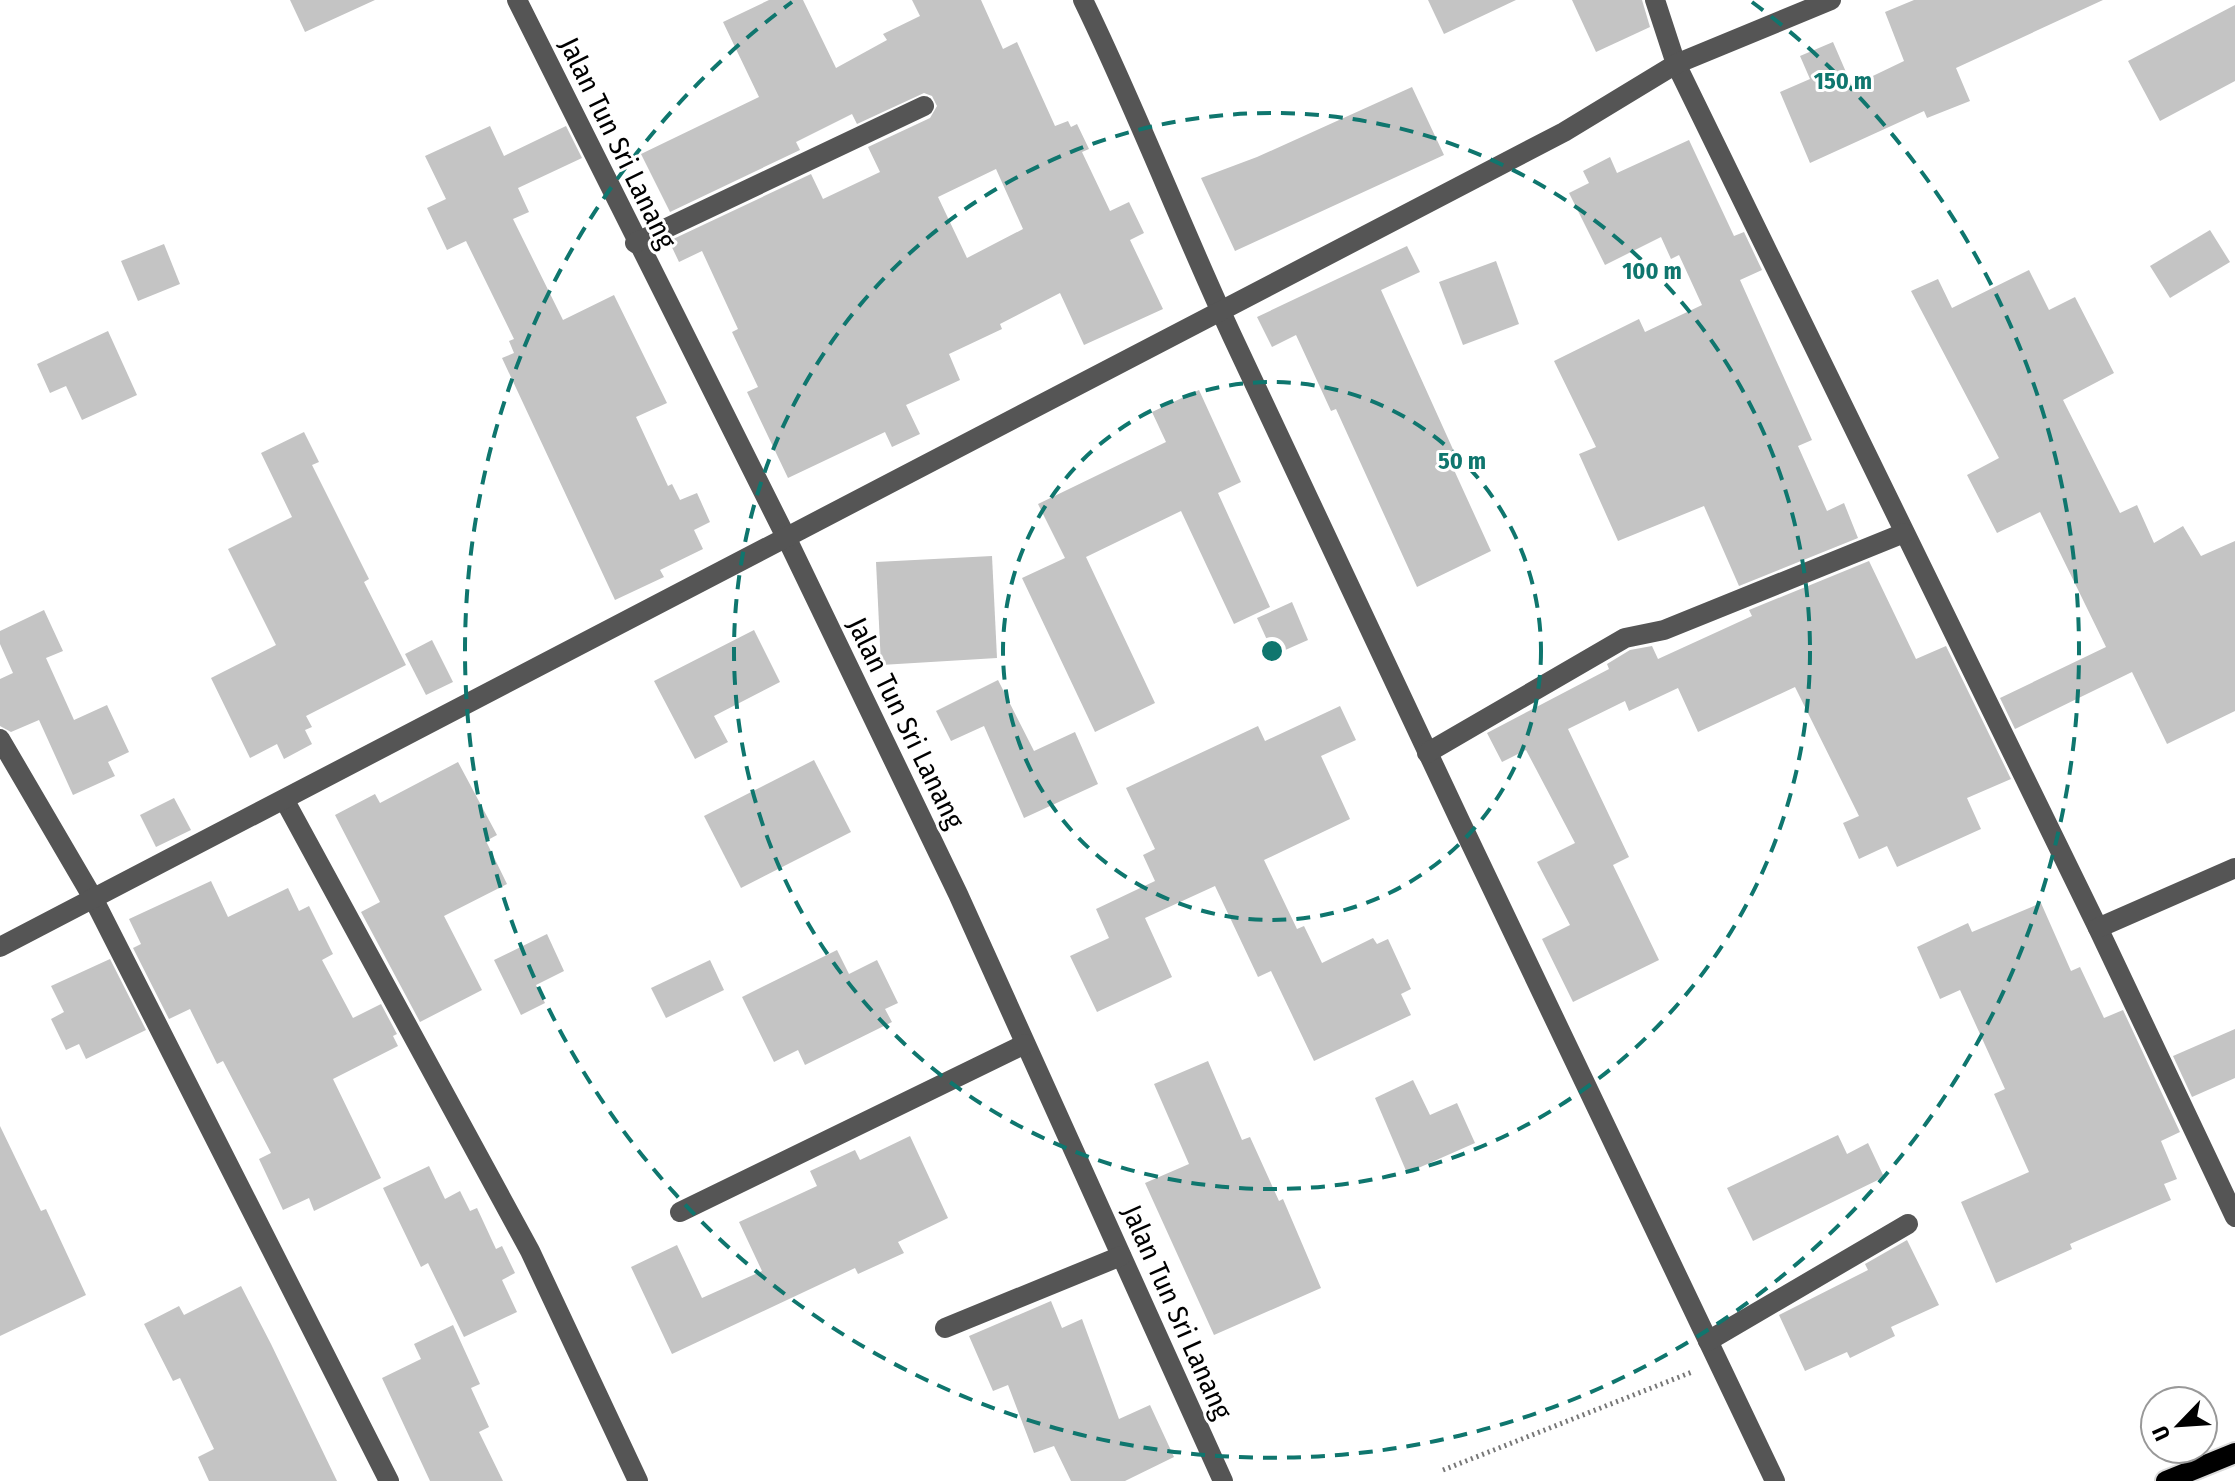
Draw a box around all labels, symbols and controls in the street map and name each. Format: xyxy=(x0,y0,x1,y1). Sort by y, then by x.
street label: Jalan Tun Sri Lanang xyxy=(553,32,684,255)
text: 150 m xyxy=(1814,67,1872,95)
text: 100 m xyxy=(1622,257,1682,285)
text: 50 m xyxy=(1438,447,1486,475)
street label: Jalan Tun Sri Lanang xyxy=(841,612,972,835)
centre of rings xyxy=(1258,637,1286,665)
street label: Jalan Tun Sri Lanang xyxy=(1115,1200,1239,1425)
north arrow xyxy=(2139,1385,2219,1465)
text: U xyxy=(2146,1422,2176,1445)

